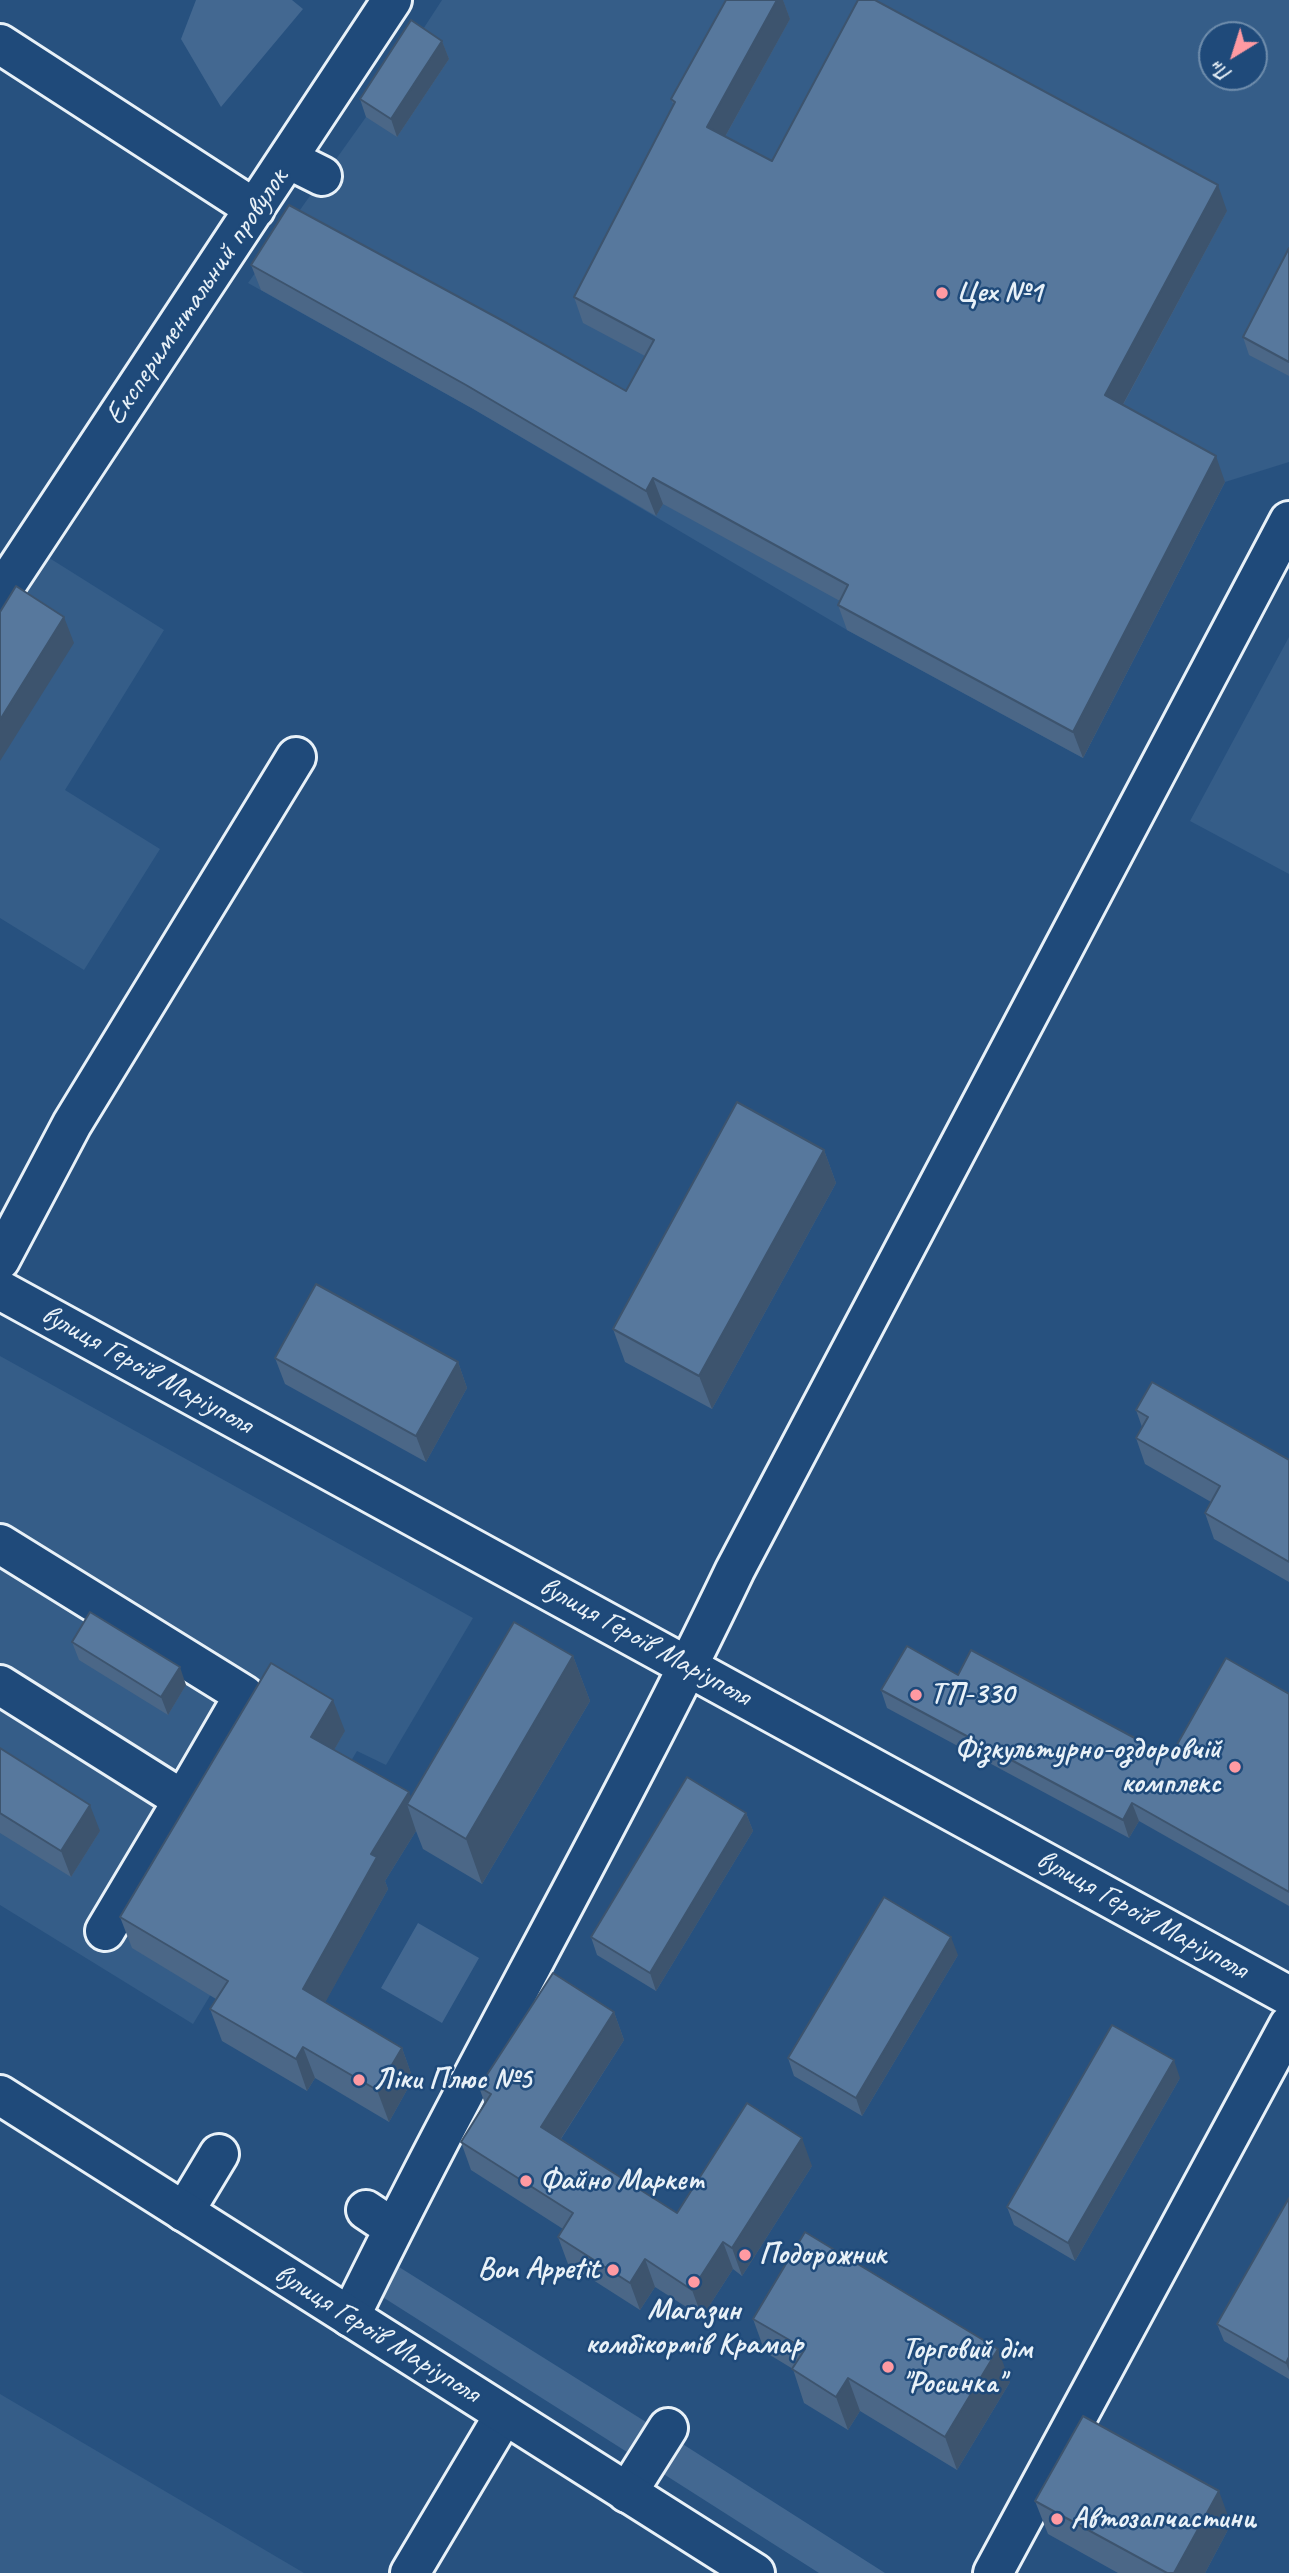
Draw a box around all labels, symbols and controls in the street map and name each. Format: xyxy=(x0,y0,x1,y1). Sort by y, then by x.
north arrow xyxy=(1198,21,1268,91)
text: Пн xyxy=(1206,55,1237,87)
street label: Експериментальний провулок xyxy=(98,162,296,432)
place label: Цех №1 xyxy=(956,275,1042,311)
marker: Цех №1 xyxy=(934,285,950,301)
street label: вулиця Героїв Маріуполя xyxy=(35,1297,259,1443)
street label: вулиця Героїв Маріуполя xyxy=(533,1569,757,1715)
place label: ТП-330 xyxy=(930,1677,1014,1713)
marker: ТП-330 xyxy=(908,1687,924,1703)
place label: Фізкультурно-оздоровчій комплекс xyxy=(955,1732,1221,1802)
marker: Фізкультурно-оздоровчій комплекс xyxy=(1227,1759,1243,1775)
street label: вулиця Героїв Маріуполя xyxy=(1030,1842,1254,1988)
place label: Ліки Плюс №5 xyxy=(373,2062,531,2098)
marker: Ліки Плюс №5 xyxy=(351,2072,367,2088)
place label: Файно Маркет xyxy=(540,2163,704,2199)
marker: Файно Маркет xyxy=(518,2173,534,2189)
place label: Подорожник xyxy=(759,2237,886,2273)
marker: Подорожник xyxy=(737,2247,753,2263)
place label: Bon Appetit xyxy=(478,2252,599,2288)
street label: вулиця Героїв Маріуполя xyxy=(267,2256,487,2412)
marker: Bon Appetit xyxy=(605,2262,621,2278)
marker: Магазин комбікормів Крамар xyxy=(686,2274,702,2290)
place label: Магазин комбікормів Крамар xyxy=(585,2293,803,2364)
place label: Торговий дім "Росинка" xyxy=(902,2332,1032,2402)
marker: Торговий дім "Росинка" xyxy=(880,2359,896,2375)
place label: Автозапчастини xyxy=(1071,2501,1256,2537)
marker: Автозапчастини xyxy=(1049,2511,1065,2527)

